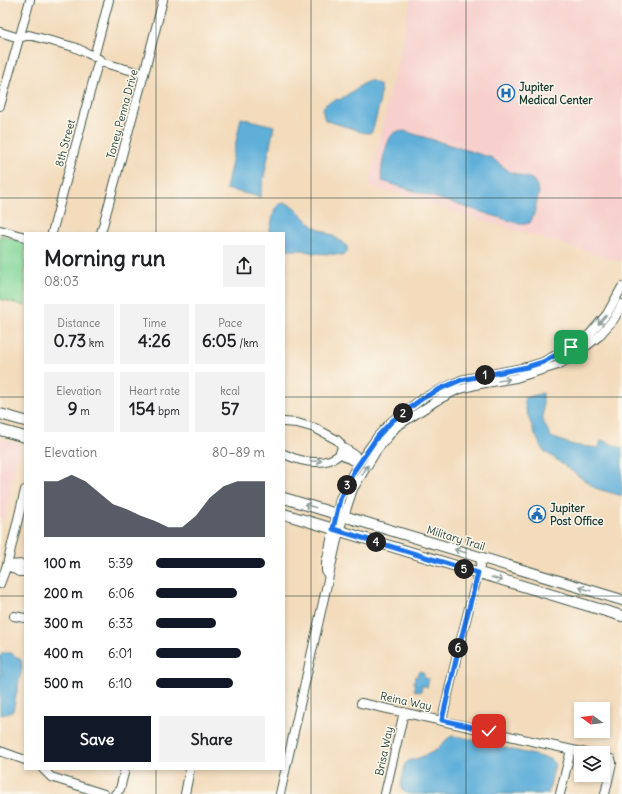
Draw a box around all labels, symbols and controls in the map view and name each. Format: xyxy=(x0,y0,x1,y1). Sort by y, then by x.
street label: Toney Penna Drive xyxy=(103,68,141,160)
place label: Jupiter Medical Center xyxy=(519,80,593,107)
hospital icon: Jupiter Medical Center xyxy=(496,83,516,103)
street label: 8th Street xyxy=(52,118,78,168)
text: Morning run xyxy=(44,244,166,272)
button: share xyxy=(223,245,265,287)
text: 08:03 xyxy=(44,273,79,290)
one-way arrow xyxy=(597,315,607,325)
text: Distance xyxy=(57,316,100,330)
text: Time xyxy=(143,316,166,330)
text: Pace xyxy=(218,316,242,330)
text: 0.73 xyxy=(54,330,86,352)
text: 4:26 xyxy=(138,330,171,352)
text: 6:05 xyxy=(202,330,237,352)
pin xyxy=(554,330,588,364)
text: km xyxy=(86,336,104,350)
text: /km xyxy=(237,336,258,350)
icon: arrive xyxy=(560,336,582,358)
pin: 1 xyxy=(475,365,495,385)
text: 1 xyxy=(483,368,487,382)
one-way arrow xyxy=(497,376,510,384)
text: Elevation xyxy=(56,384,101,398)
text: Heart rate xyxy=(129,384,180,398)
text: kcal xyxy=(220,384,240,398)
text: 9 xyxy=(68,398,78,420)
text: 154 xyxy=(129,398,155,420)
text: 57 xyxy=(221,398,239,420)
pin: 2 xyxy=(393,403,413,423)
text: m xyxy=(78,404,90,418)
text: bpm xyxy=(155,404,180,418)
text: 2 xyxy=(400,406,406,420)
text: Elevation xyxy=(44,444,97,461)
text: 80–89 m xyxy=(212,444,265,461)
one-way arrow xyxy=(309,458,322,465)
one-way arrow xyxy=(361,464,369,476)
pin: 3 xyxy=(337,475,357,495)
text: 3 xyxy=(344,478,350,492)
place label: Jupiter Post Office xyxy=(550,501,603,528)
one-way arrow xyxy=(304,502,317,509)
public building icon: Jupiter Post Office xyxy=(527,504,547,524)
street label: Military Trail xyxy=(425,523,487,553)
pin: 4 xyxy=(366,532,386,552)
text: 4 xyxy=(373,535,379,549)
one-way arrow xyxy=(454,547,467,554)
text: 100 m xyxy=(44,555,81,572)
text: 5:39 xyxy=(108,555,133,572)
pin: 5 xyxy=(454,559,474,579)
text: 5 xyxy=(461,562,467,576)
one-way arrow xyxy=(490,576,503,583)
text: 200 m xyxy=(44,585,83,602)
text: 6:06 xyxy=(108,585,135,602)
one-way arrow xyxy=(578,585,591,592)
text: 300 m xyxy=(44,615,83,632)
text: 6:33 xyxy=(108,615,133,632)
pin: 6 xyxy=(448,638,468,658)
text: 6 xyxy=(455,641,461,655)
text: 400 m xyxy=(44,645,83,662)
text: 6:01 xyxy=(108,645,132,662)
text: 500 m xyxy=(44,675,83,692)
text: 6:10 xyxy=(108,675,132,692)
street label: Reina Way xyxy=(379,689,433,713)
north arrow xyxy=(574,702,610,738)
map controls xyxy=(574,702,610,782)
pin xyxy=(472,714,506,748)
button: Save xyxy=(44,716,151,762)
button: Share xyxy=(159,716,265,762)
icon: check xyxy=(478,720,500,742)
street label: Brisa Way xyxy=(372,725,396,777)
button: layers xyxy=(574,746,610,782)

